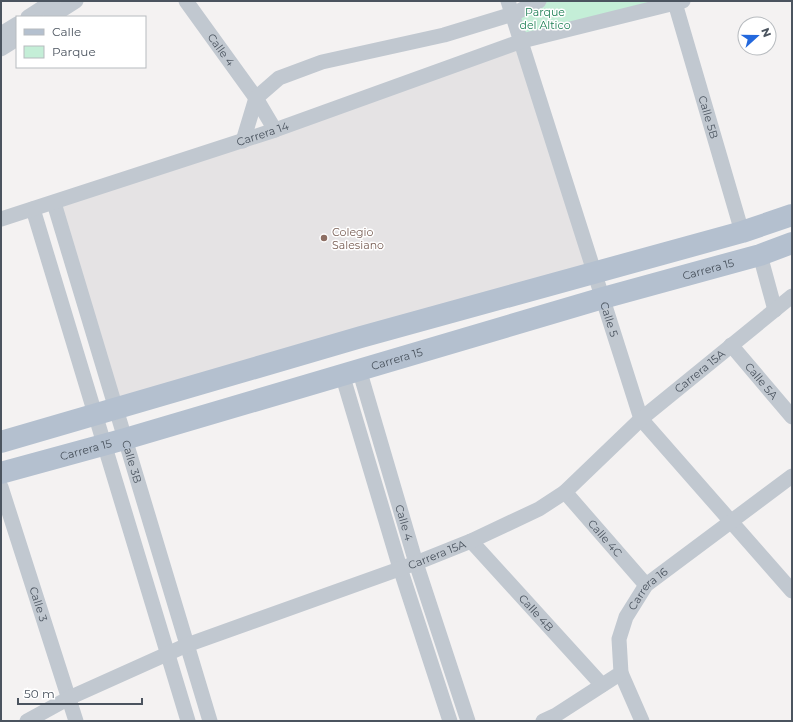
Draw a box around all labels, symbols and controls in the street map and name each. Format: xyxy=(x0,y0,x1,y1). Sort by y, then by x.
park label: Parque del Altico xyxy=(519,5,571,32)
legend xyxy=(16,16,146,68)
north arrow xyxy=(737,16,777,56)
text: Calle xyxy=(52,24,81,39)
text: N xyxy=(758,26,774,39)
street label: Calle 4 xyxy=(205,31,238,69)
text: Parque xyxy=(52,44,96,59)
street label: Calle 5B xyxy=(695,94,721,140)
street label: Carrera 14 xyxy=(235,118,291,149)
place label: Colegio Salesiano xyxy=(332,225,384,252)
marker: Colegio Salesiano xyxy=(319,233,329,243)
street label: Carrera 15 xyxy=(681,255,736,283)
street label: Calle 5 xyxy=(597,300,621,339)
street label: Carrera 15 xyxy=(369,345,424,373)
street label: Carrera 15A xyxy=(672,346,728,396)
street label: Calle 5A xyxy=(742,360,781,402)
street label: Carrera 15 xyxy=(58,436,113,463)
street label: Calle 3B xyxy=(119,438,145,485)
street label: Calle 4 xyxy=(392,503,416,543)
street label: Calle 4C xyxy=(585,516,625,560)
street label: Carrera 15A xyxy=(406,537,468,572)
street label: Carrera 16 xyxy=(625,564,671,613)
street label: Calle 3 xyxy=(26,585,51,623)
street label: Calle 4B xyxy=(516,591,557,634)
scale bar xyxy=(18,680,142,706)
text: 50 m xyxy=(24,686,55,701)

